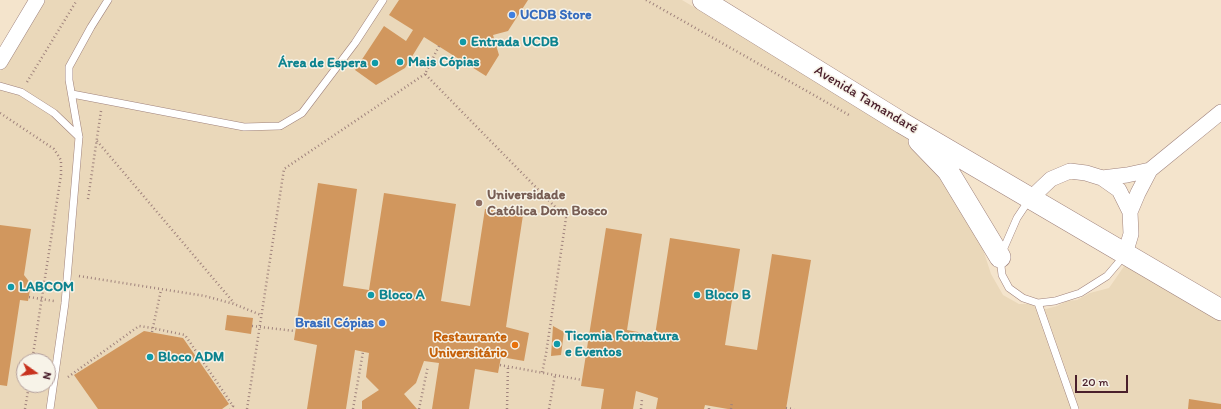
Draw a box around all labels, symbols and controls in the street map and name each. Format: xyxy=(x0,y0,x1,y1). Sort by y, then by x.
place label: UCDB Store xyxy=(520,7,592,23)
marker: UCDB Store xyxy=(507,10,517,20)
place label: Entrada UCDB xyxy=(471,34,559,50)
marker: Entrada UCDB xyxy=(458,37,468,47)
place label: Mais Cópias xyxy=(408,54,480,70)
place label: Área de Espera xyxy=(278,55,367,71)
marker: Mais Cópias xyxy=(395,57,405,67)
marker: Área de Espera xyxy=(370,58,380,68)
street label: Avenida Tamandaré xyxy=(811,62,921,138)
place label: Universidade Católica Dom Bosco xyxy=(487,187,607,220)
marker: Universidade Católica Dom Bosco xyxy=(474,198,484,208)
place label: LABCOM xyxy=(19,279,74,295)
marker: LABCOM xyxy=(6,282,16,292)
place label: Bloco A xyxy=(379,287,425,303)
place label: Bloco B xyxy=(705,287,751,303)
marker: Bloco A xyxy=(366,290,376,300)
marker: Bloco B xyxy=(692,290,702,300)
place label: Brasil Cópias xyxy=(295,315,374,331)
marker: Brasil Cópias xyxy=(377,318,387,328)
place label: Ticomia Formatura e Eventos xyxy=(565,328,679,360)
place label: Restaurante Universitário xyxy=(429,329,507,362)
marker: Ticomia Formatura e Eventos xyxy=(552,339,562,349)
marker: Restaurante Universitário xyxy=(510,340,520,350)
place label: Bloco ADM xyxy=(158,349,224,365)
marker: Bloco ADM xyxy=(145,352,155,362)
north arrow xyxy=(16,353,56,393)
scale bar xyxy=(1077,367,1130,393)
text: N xyxy=(40,371,54,381)
text: 20 m xyxy=(1082,375,1109,389)

